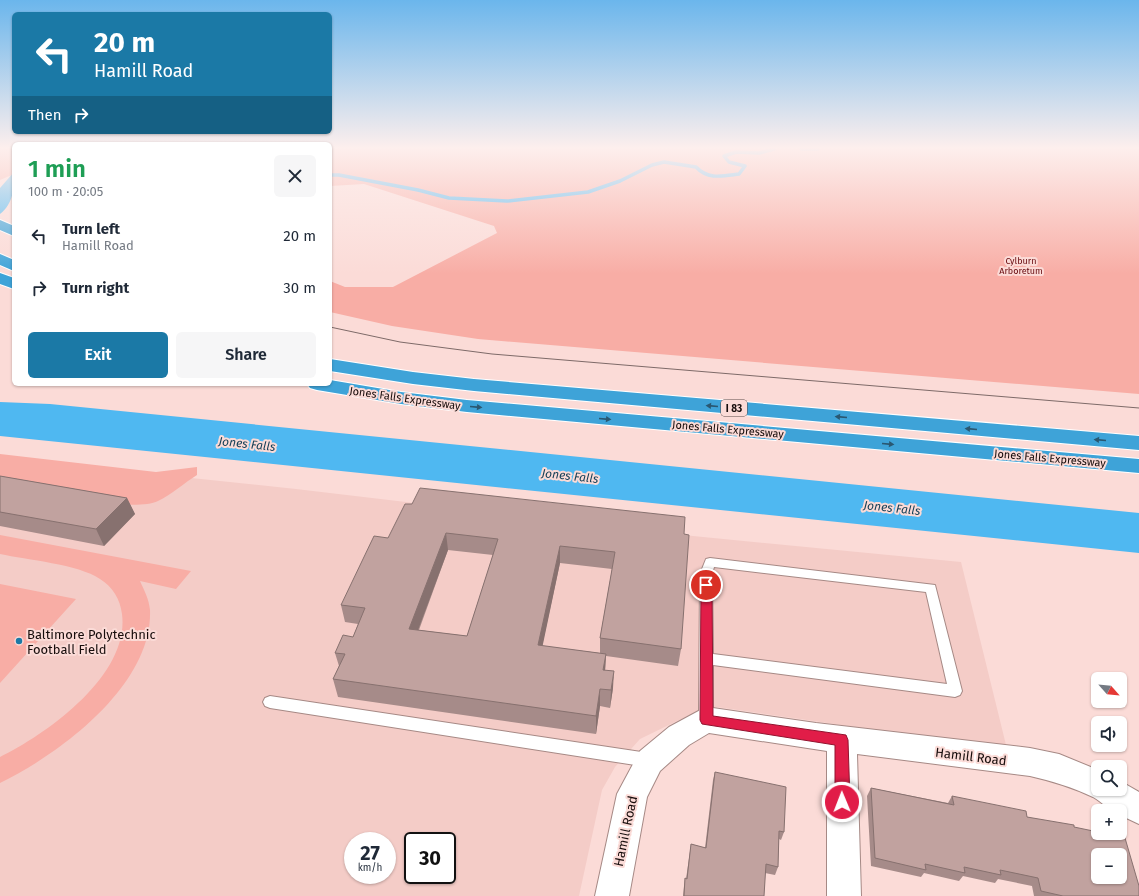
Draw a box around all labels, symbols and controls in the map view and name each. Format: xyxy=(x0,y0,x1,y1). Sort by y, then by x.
text: 20 m xyxy=(94,26,155,59)
icon: left xyxy=(28,28,80,80)
text: Hamill Road xyxy=(94,60,193,82)
icon: right xyxy=(70,104,92,126)
text: Then xyxy=(28,106,62,124)
text: 1 min xyxy=(28,155,86,183)
button: close xyxy=(274,155,316,197)
text: 100 m · 20:05 xyxy=(28,184,103,199)
text: Turn left xyxy=(62,220,120,238)
icon: left xyxy=(28,225,50,247)
text: 20 m xyxy=(283,227,316,245)
text: Hamill Road xyxy=(62,238,134,253)
park label: Cylburn Arboretum xyxy=(999,256,1043,276)
icon: right xyxy=(28,277,50,299)
text: Turn right xyxy=(62,279,129,297)
text: 30 m xyxy=(283,279,316,297)
button: Exit xyxy=(28,332,168,378)
button: Share xyxy=(176,332,316,378)
street label: Jones Falls Expressway xyxy=(349,384,462,413)
road number: I 83 xyxy=(721,400,747,416)
one-way arrow xyxy=(470,403,482,410)
one-way arrow xyxy=(706,403,718,409)
one-way arrow xyxy=(835,414,847,421)
one-way arrow xyxy=(599,415,611,422)
street label: Jones Falls Expressway xyxy=(672,418,785,441)
one-way arrow xyxy=(965,425,977,432)
water label: Jones Falls xyxy=(217,434,277,454)
one-way arrow xyxy=(1094,436,1106,443)
one-way arrow xyxy=(882,440,894,447)
street label: Jones Falls Expressway xyxy=(994,447,1107,470)
water label: Jones Falls xyxy=(540,466,600,486)
water label: Jones Falls xyxy=(862,498,922,518)
pin xyxy=(689,568,723,602)
icon: arrive xyxy=(695,574,717,596)
place label: Baltimore Polytechnic Football Field xyxy=(27,627,156,657)
marker: Baltimore Polytechnic Football Field xyxy=(14,636,24,646)
north arrow xyxy=(1091,672,1127,708)
map controls xyxy=(1091,672,1127,884)
button: sound xyxy=(1091,716,1127,752)
street label: Hamill Road xyxy=(934,745,1007,768)
button: search xyxy=(1091,760,1127,796)
position arrow xyxy=(821,781,863,823)
street label: Hamill Road xyxy=(611,794,640,868)
button: + xyxy=(1091,804,1127,840)
speed limit sign: 30 xyxy=(404,832,456,884)
text: 27 xyxy=(360,841,380,865)
button: − xyxy=(1091,848,1127,884)
text: km/h xyxy=(358,862,382,874)

